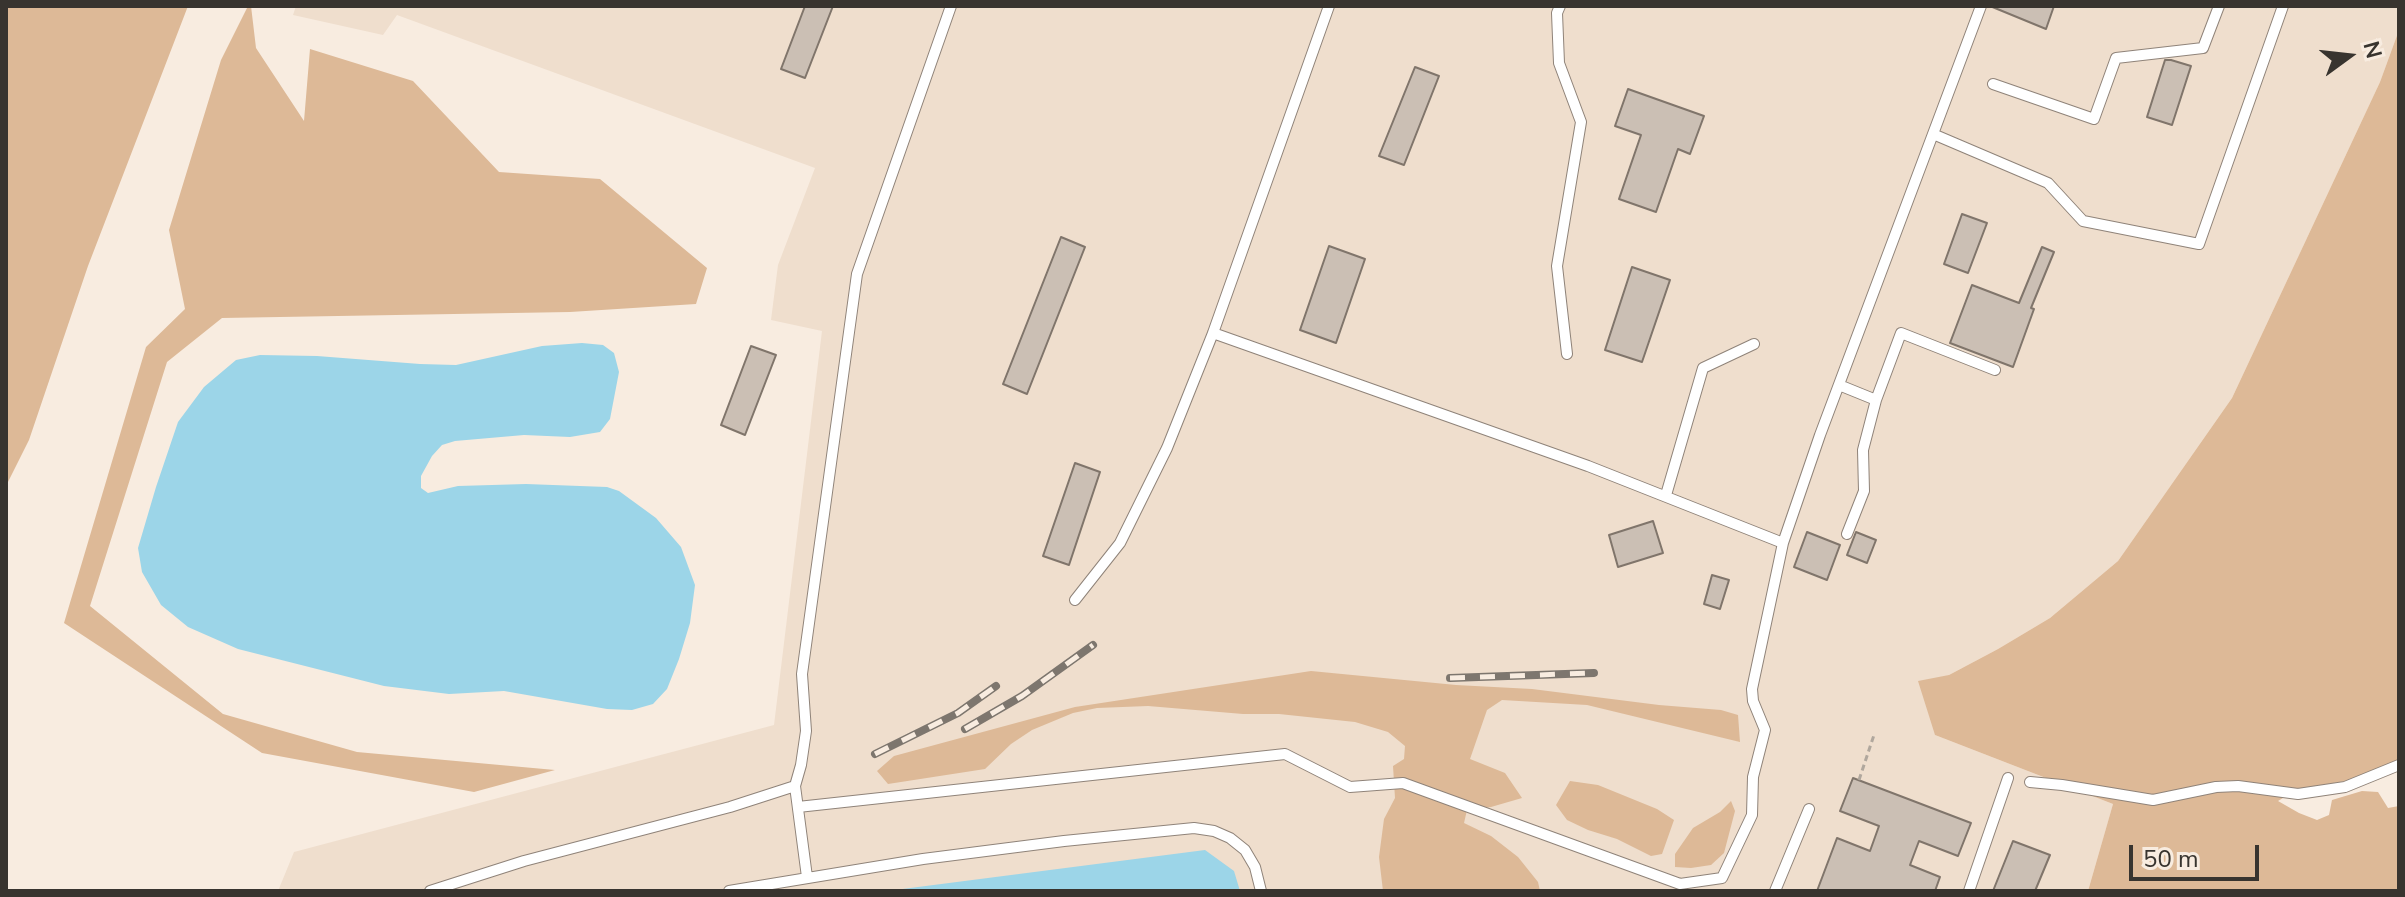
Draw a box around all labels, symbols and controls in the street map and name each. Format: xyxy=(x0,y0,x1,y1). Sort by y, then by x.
north arrow xyxy=(2309,16,2389,96)
text: N xyxy=(2356,38,2389,62)
scale bar xyxy=(2133,829,2263,879)
text: 50 m xyxy=(2143,843,2199,875)

